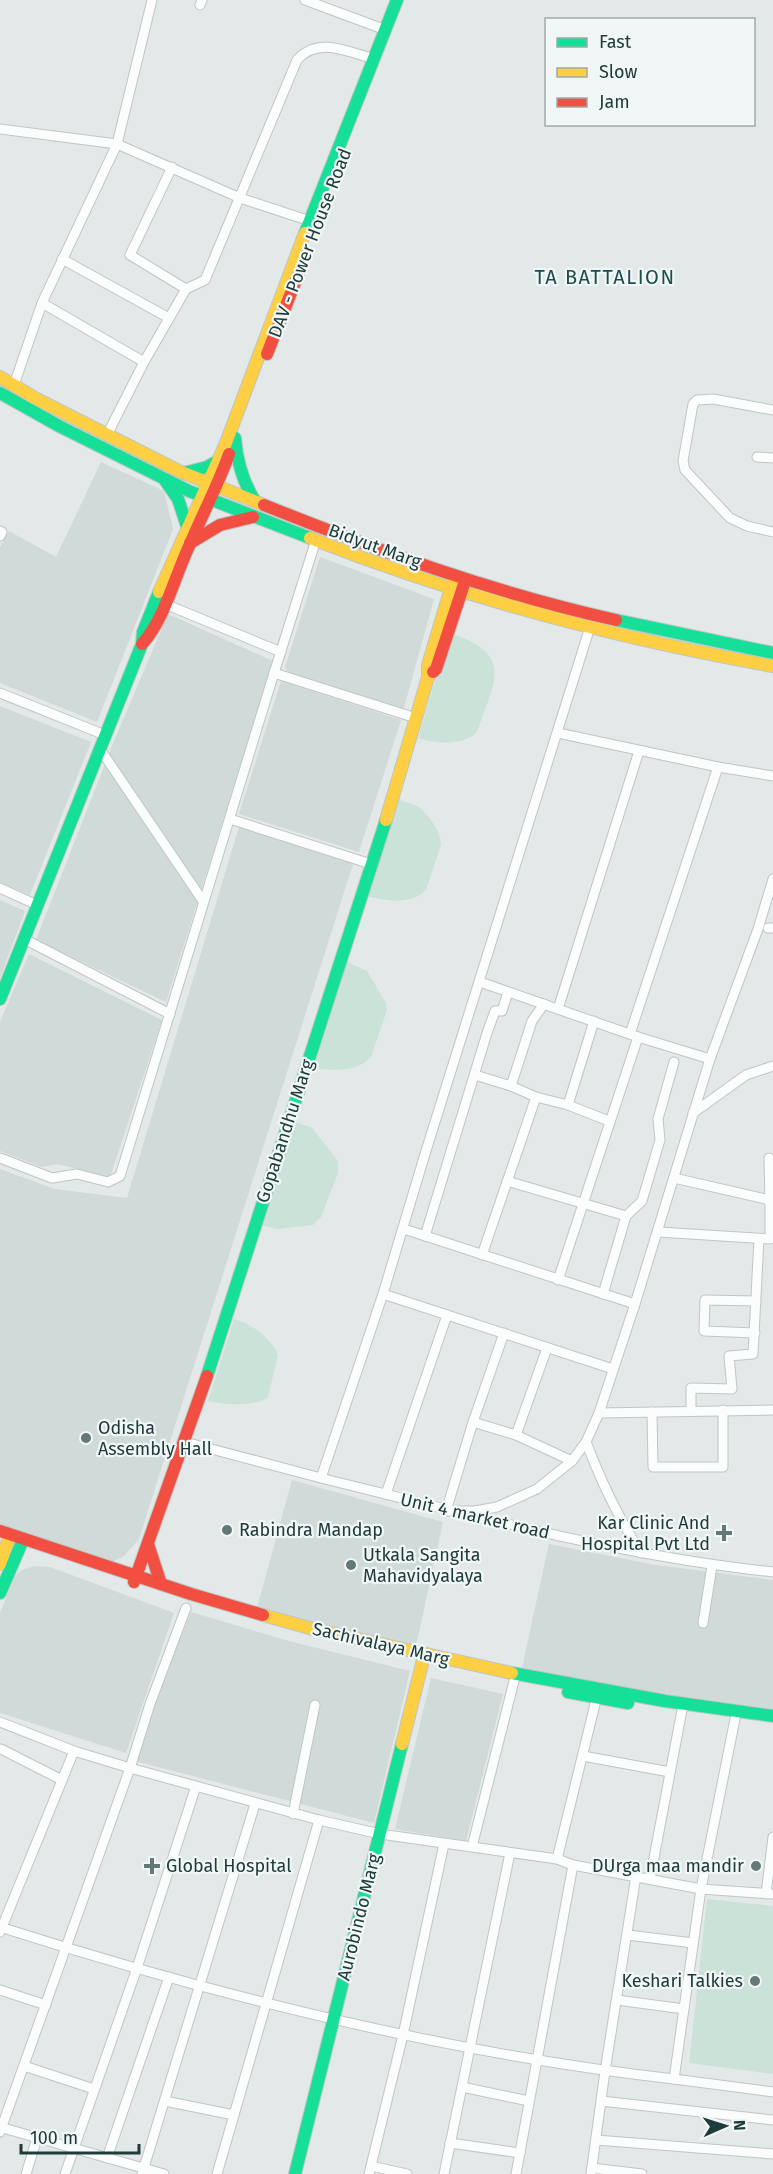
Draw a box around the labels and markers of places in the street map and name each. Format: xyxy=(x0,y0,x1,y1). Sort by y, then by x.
place label: Odisha Assembly Hall xyxy=(98,1417,212,1460)
marker: Odisha Assembly Hall xyxy=(79,1431,93,1445)
place label: Kar Clinic And Hospital Pvt Ltd xyxy=(581,1512,710,1555)
place label: Rabindra Mandap xyxy=(239,1519,383,1541)
marker: Rabindra Mandap xyxy=(220,1523,234,1537)
marker: Kar Clinic And Hospital Pvt Ltd xyxy=(715,1524,733,1542)
place label: Utkala Sangita Mahavidyalaya xyxy=(363,1544,483,1587)
marker: Utkala Sangita Mahavidyalaya xyxy=(344,1558,358,1572)
place label: Global Hospital xyxy=(166,1855,291,1877)
place label: DUrga maa mandir xyxy=(592,1855,744,1877)
marker: Global Hospital xyxy=(143,1857,161,1875)
marker: DUrga maa mandir xyxy=(749,1859,763,1873)
place label: Keshari Talkies xyxy=(622,1970,743,1992)
marker: Keshari Talkies xyxy=(748,1974,762,1988)

